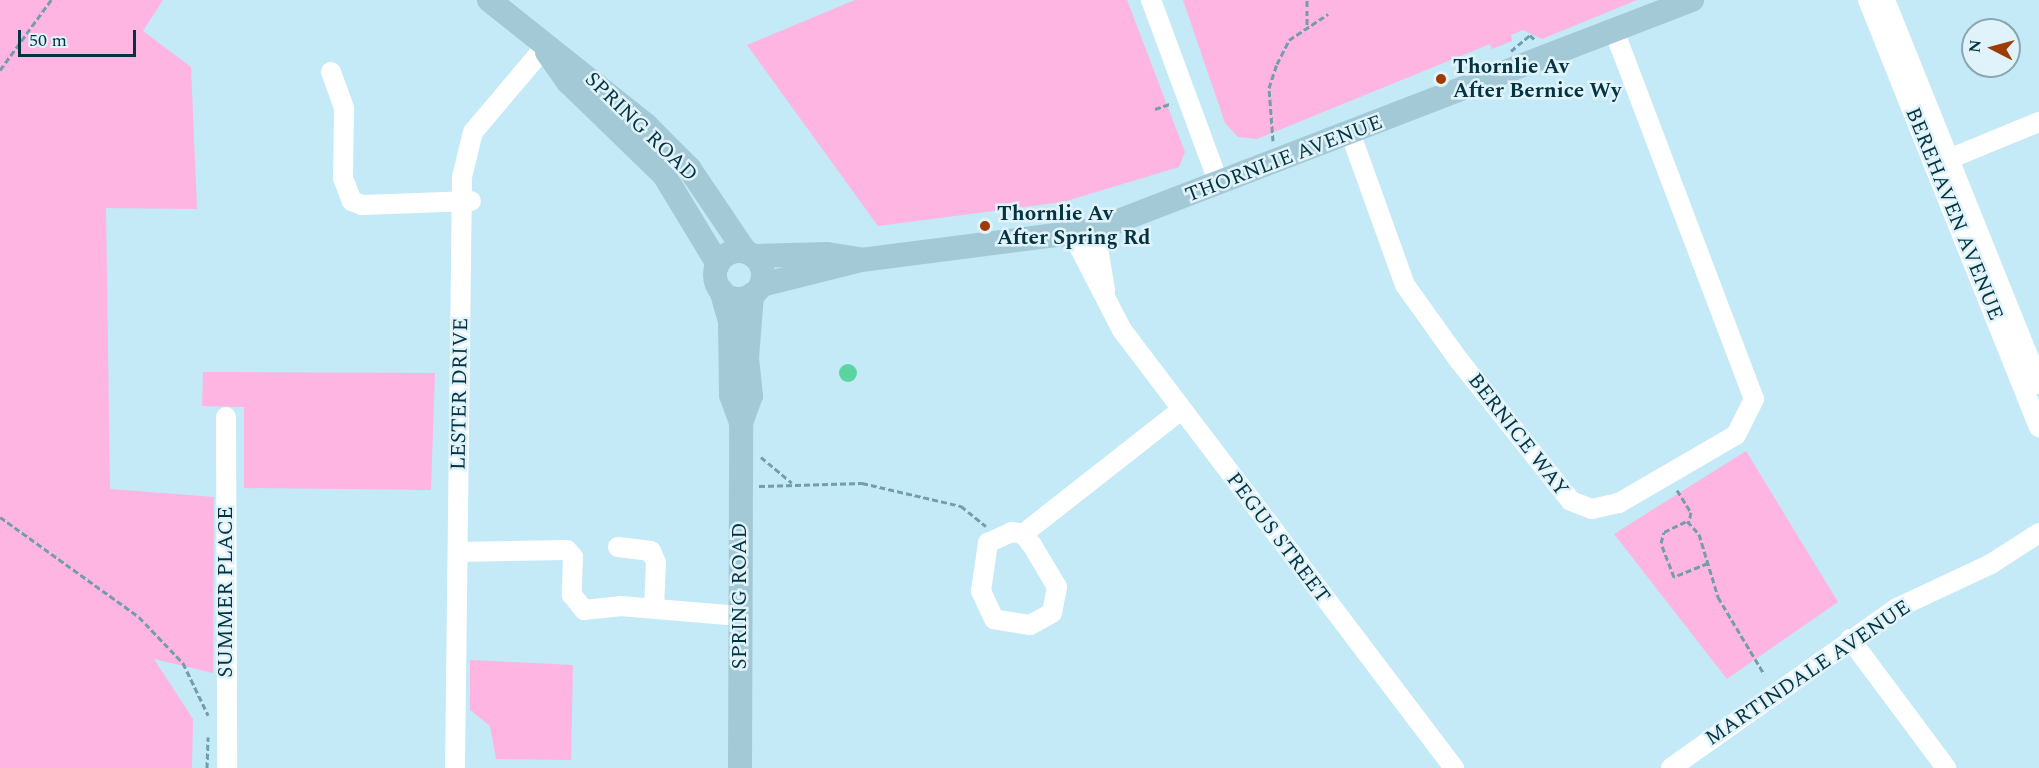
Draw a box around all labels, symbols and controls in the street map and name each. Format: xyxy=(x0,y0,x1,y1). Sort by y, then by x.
scale bar xyxy=(21,18,140,56)
north arrow xyxy=(1961,18,2021,78)
text: 50 m xyxy=(29,27,67,54)
text: N xyxy=(1962,39,1988,54)
place label: Thornlie Av After Bernice Wy xyxy=(1453,54,1621,104)
street label: SPRING ROAD xyxy=(579,67,703,187)
marker: Thornlie Av After Bernice Wy xyxy=(1434,72,1448,86)
street label: BEREHAVEN AVENUE xyxy=(1900,104,2008,324)
street label: THORNLIE AVENUE xyxy=(1182,110,1386,208)
place label: Thornlie Av After Spring Rd xyxy=(997,201,1150,251)
marker: Thornlie Av After Spring Rd xyxy=(978,219,992,233)
street label: LESTER DRIVE xyxy=(446,318,474,470)
street label: BERNICE WAY xyxy=(1462,368,1574,502)
street label: PEGUS STREET xyxy=(1221,468,1335,608)
street label: SUMMER PLACE xyxy=(213,506,239,678)
street label: SPRING ROAD xyxy=(727,523,753,669)
street label: MARTINDALE AVENUE xyxy=(1701,595,1915,751)

